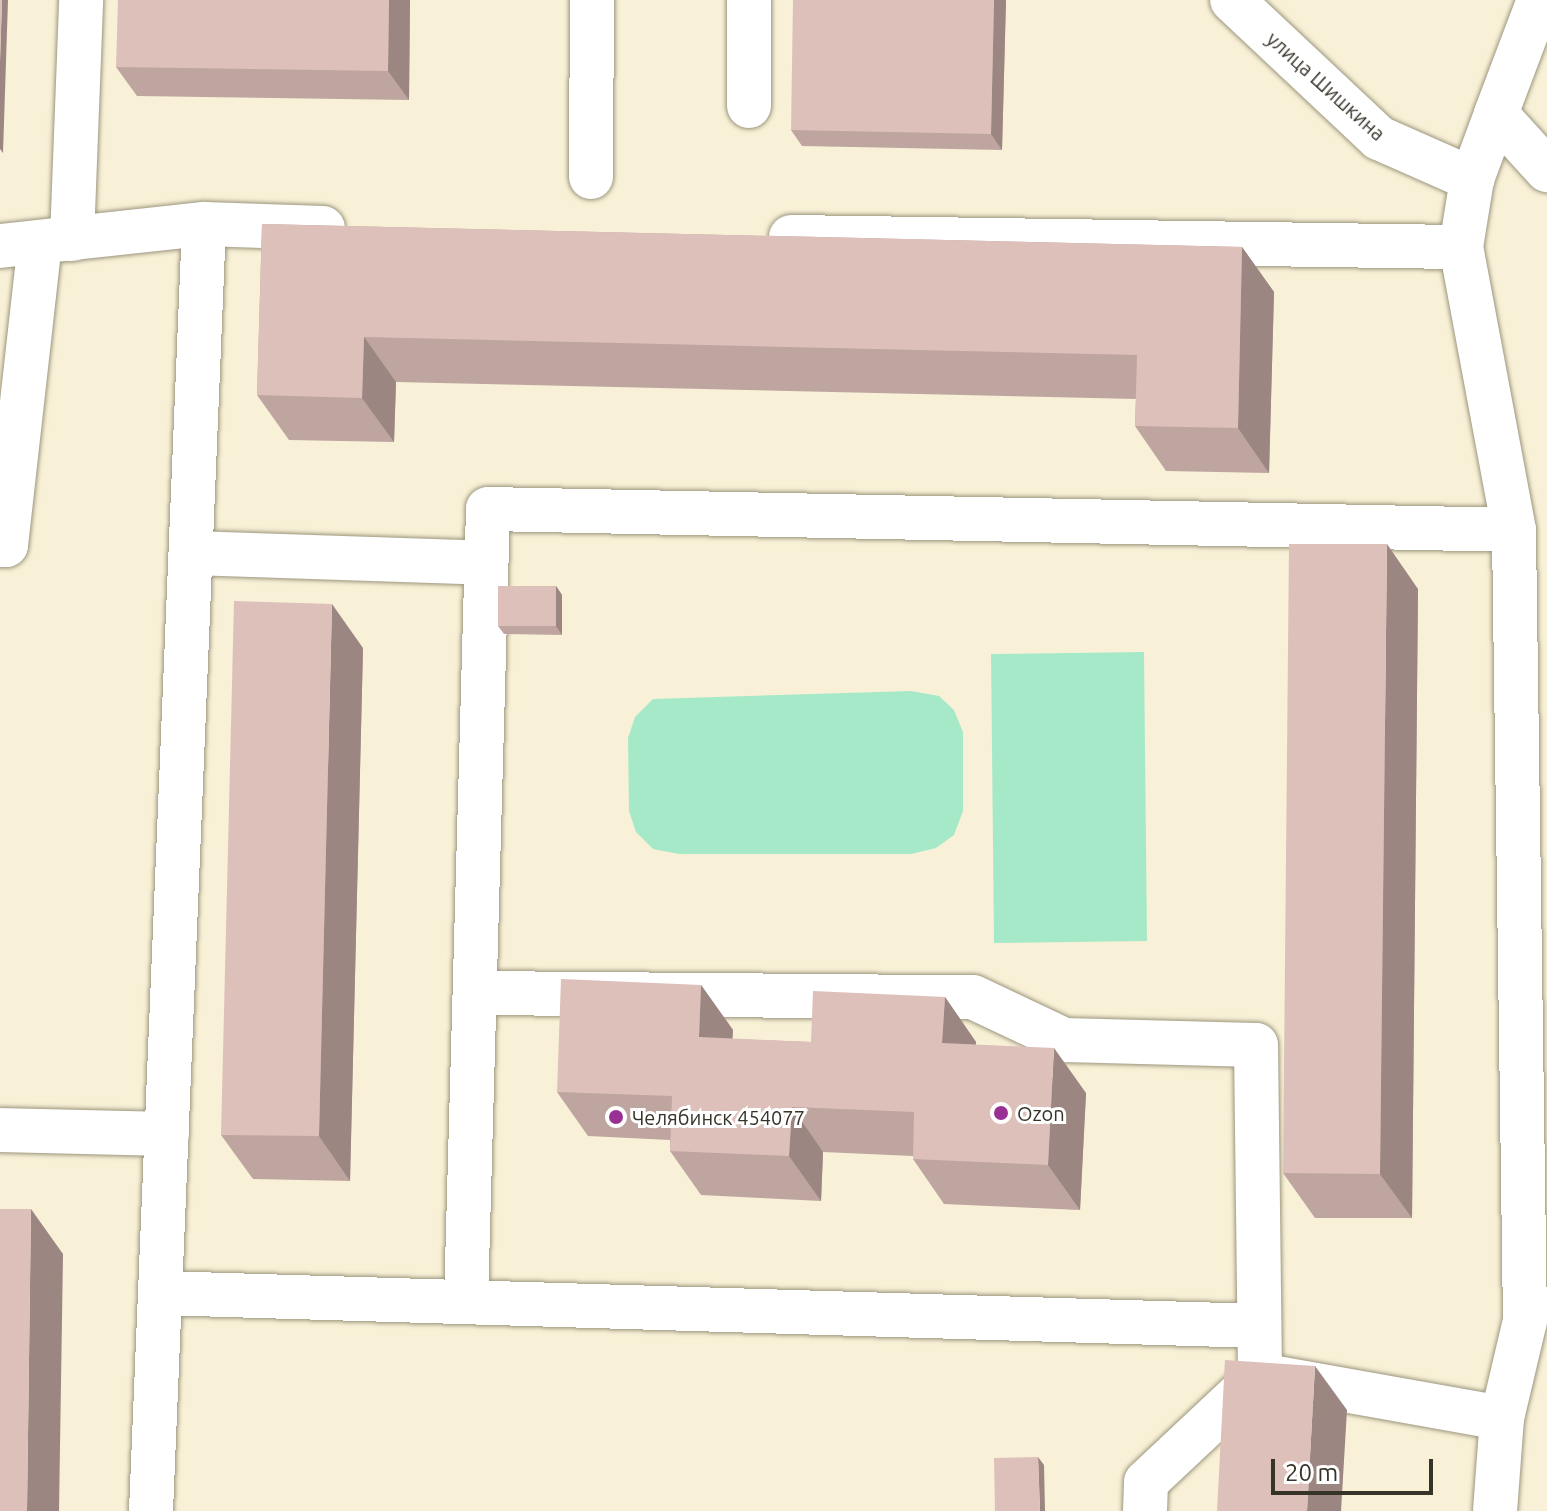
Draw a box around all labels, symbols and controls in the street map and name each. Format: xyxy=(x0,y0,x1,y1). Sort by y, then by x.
street label: улица Шишкина xyxy=(1262,27,1390,145)
place label: Ozon xyxy=(1017,1101,1065,1125)
marker: Ozon xyxy=(992,1104,1010,1122)
place label: Челябинск 454077 xyxy=(632,1105,805,1129)
marker: Челябинск 454077 xyxy=(607,1108,625,1126)
scale bar xyxy=(1275,1443,1437,1493)
text: 20 m xyxy=(1285,1459,1338,1486)

